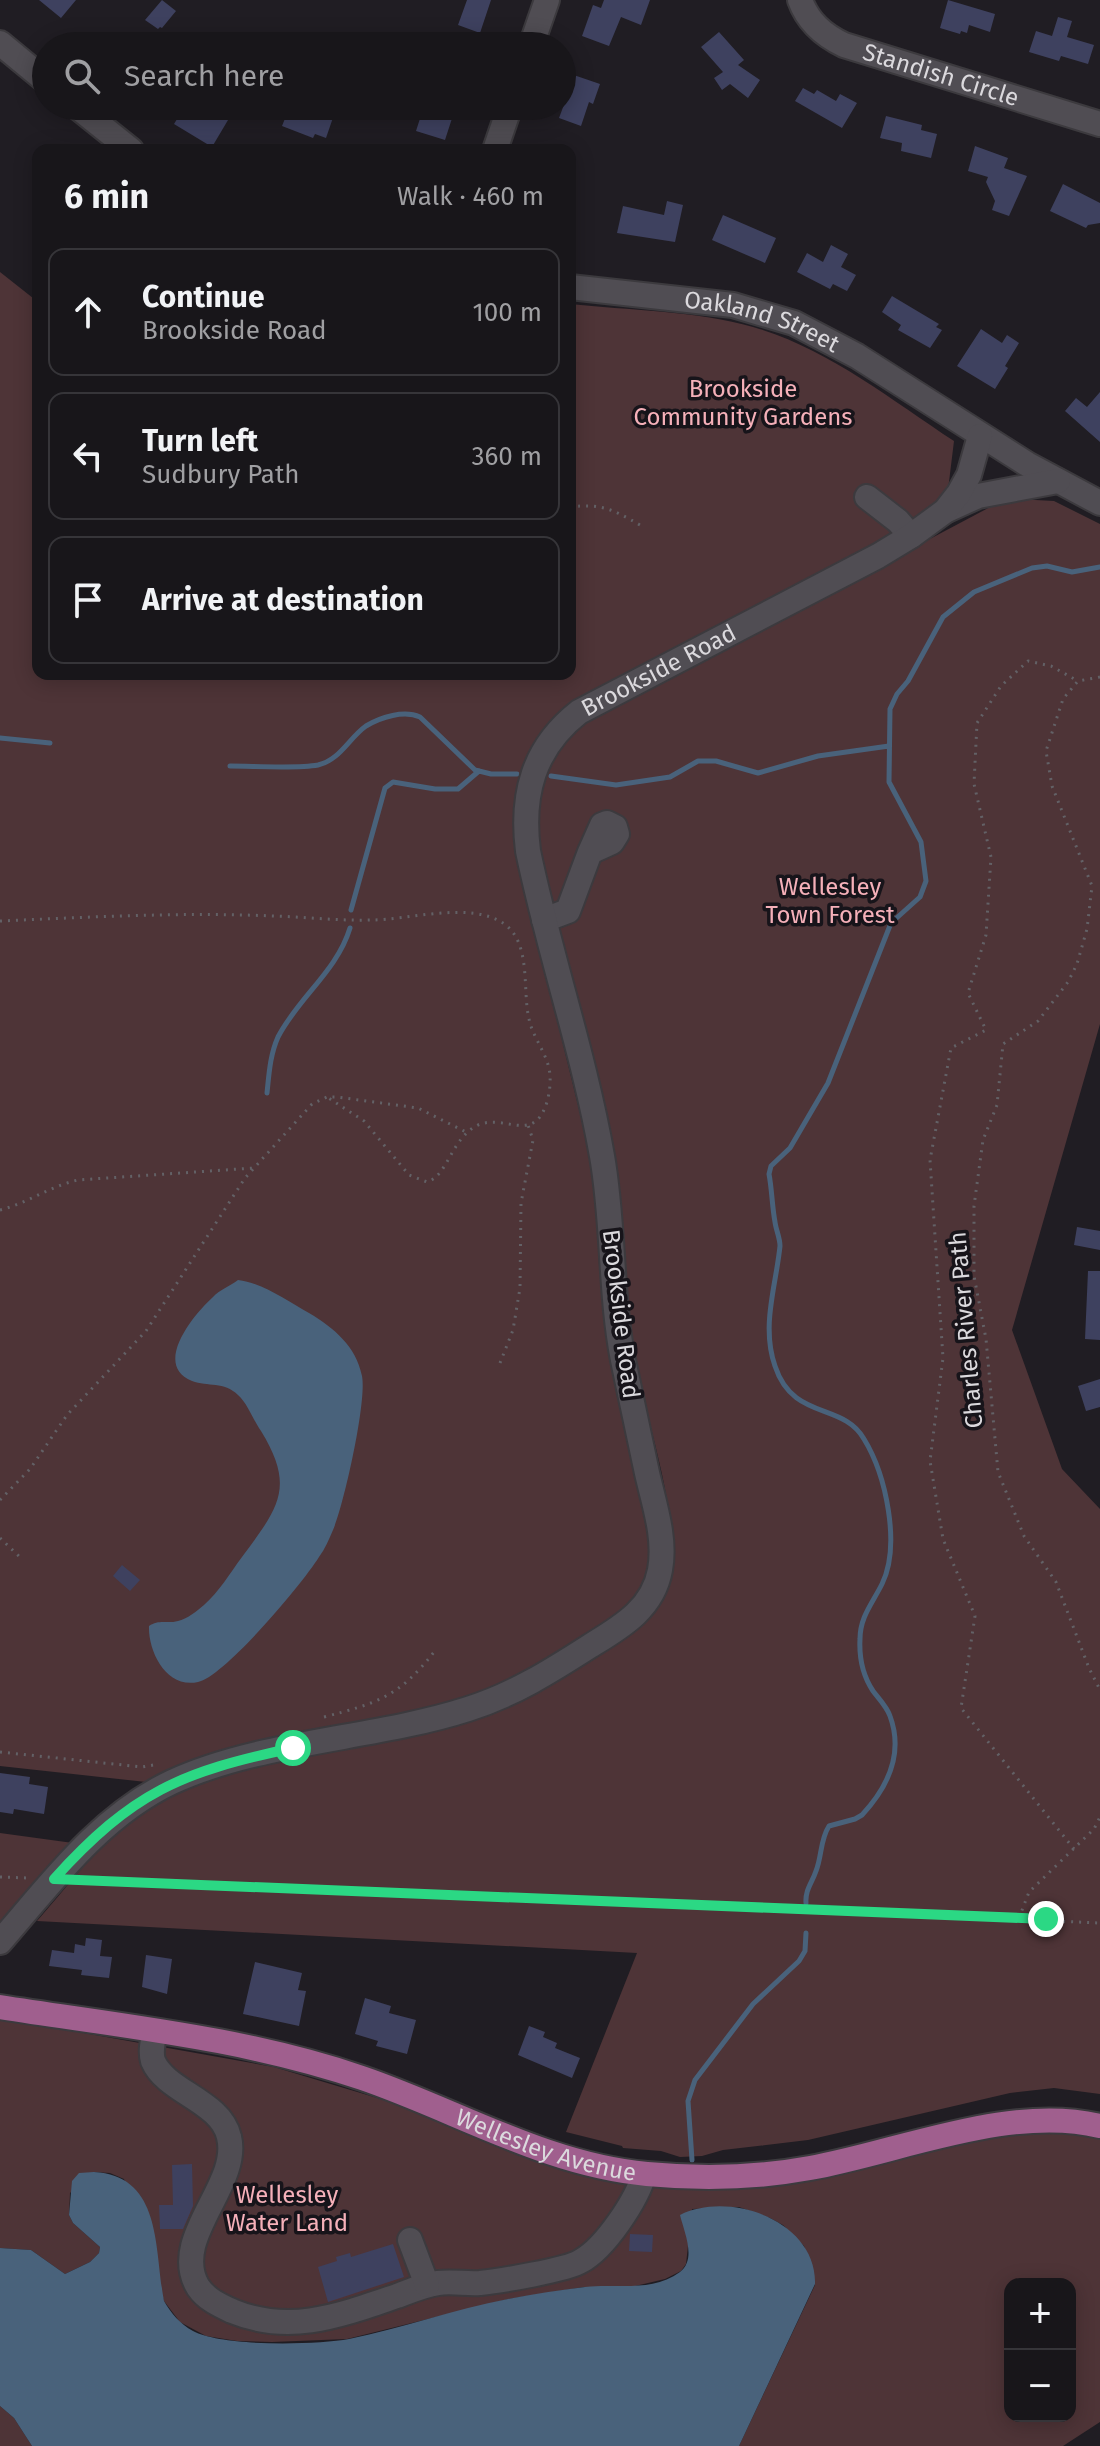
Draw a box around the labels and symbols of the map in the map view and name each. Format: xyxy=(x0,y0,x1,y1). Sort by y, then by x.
street label: Standish Circle xyxy=(859,38,1022,112)
street label: Oakland Street xyxy=(683,286,844,358)
park label: Brookside Community Gardens xyxy=(633,375,853,431)
street label: Brookside Road xyxy=(577,619,741,722)
park label: Wellesley Town Forest xyxy=(765,873,895,929)
street label: Brookside Road xyxy=(597,1228,645,1400)
street label: Charles River Path xyxy=(943,1231,989,1429)
route start xyxy=(275,1730,311,1766)
route end xyxy=(1028,1901,1064,1937)
street label: Wellesley Avenue xyxy=(451,2103,638,2187)
park label: Wellesley Water Land xyxy=(226,2181,348,2237)

